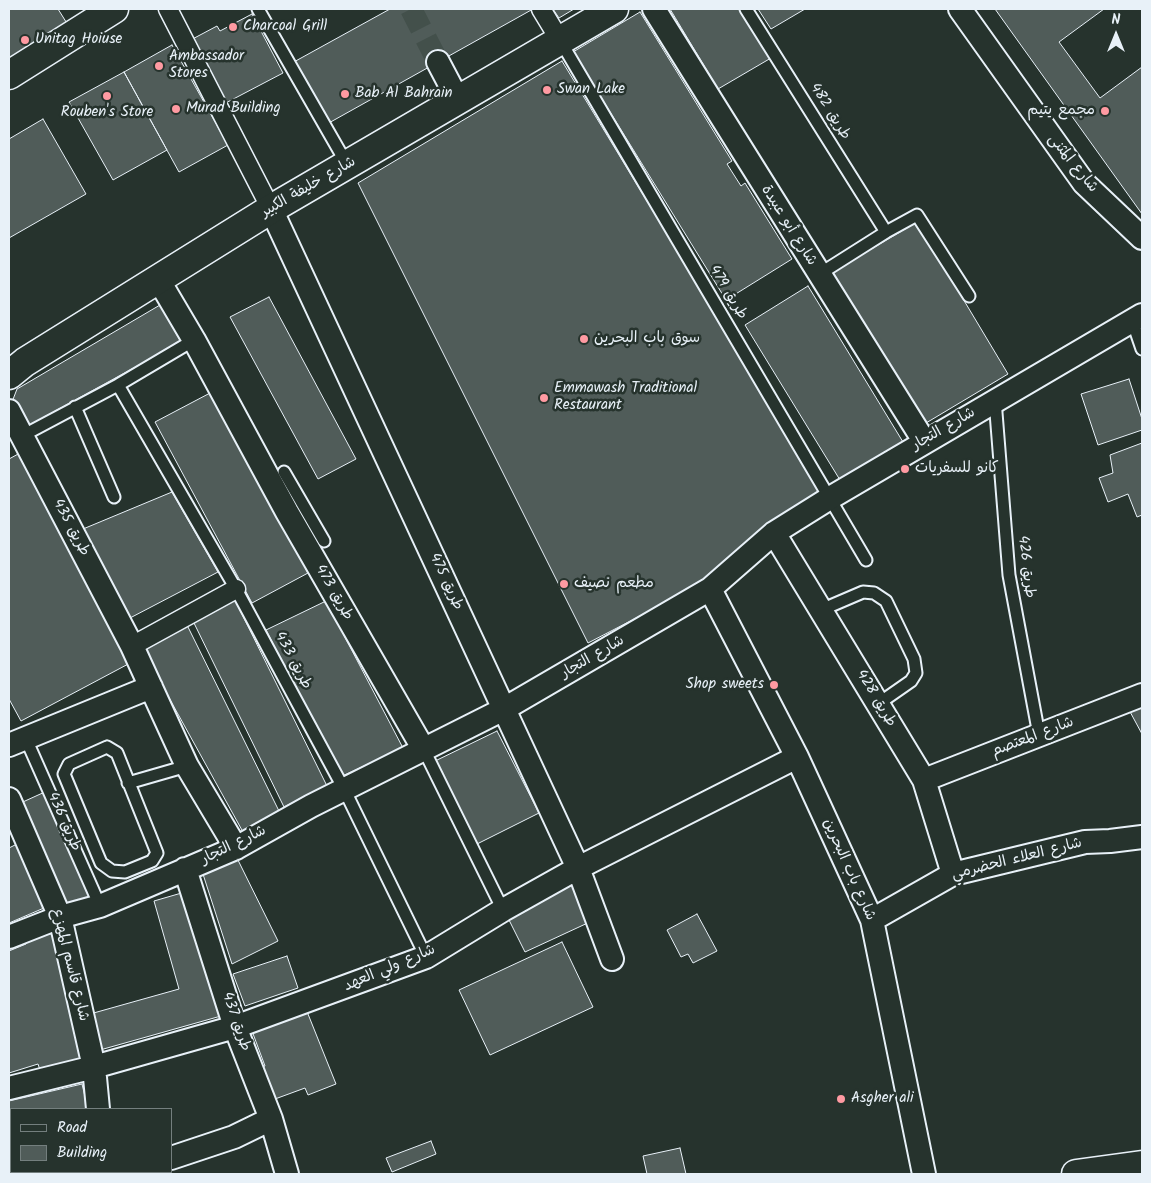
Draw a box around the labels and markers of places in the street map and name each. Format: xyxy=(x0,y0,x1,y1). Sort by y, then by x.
place label: Charcoal Grill xyxy=(243,18,327,36)
marker: Charcoal Grill xyxy=(227,21,239,33)
place label: Unitag Hoiuse xyxy=(35,31,122,49)
marker: Unitag Hoiuse xyxy=(19,34,31,46)
place label: Ambassador Stores xyxy=(169,48,244,83)
marker: Ambassador Stores xyxy=(153,60,165,72)
place label: Swan Lake xyxy=(557,81,625,99)
marker: Swan Lake xyxy=(541,84,553,96)
place label: Bab Al Bahrain xyxy=(355,85,452,103)
marker: Bab Al Bahrain xyxy=(339,88,351,100)
marker: Rouben's Store xyxy=(101,90,113,102)
place label: Murad Building xyxy=(186,100,281,118)
place label: مجمع يتيم xyxy=(1027,102,1095,120)
marker: Murad Building xyxy=(170,103,182,115)
place label: Rouben's Store xyxy=(61,104,153,122)
marker: مجمع يتيم xyxy=(1099,105,1111,117)
place label: سوق باب البحرين xyxy=(594,330,700,348)
marker: سوق باب البحرين xyxy=(578,333,590,345)
place label: Emmawash Traditional Restaurant xyxy=(554,380,697,415)
marker: Emmawash Traditional Restaurant xyxy=(538,392,550,404)
place label: كانو للسفريات xyxy=(915,460,999,478)
marker: كانو للسفريات xyxy=(899,463,911,475)
place label: مطعم نصيف xyxy=(574,575,654,593)
marker: مطعم نصيف xyxy=(558,578,570,590)
place label: Shop sweets xyxy=(686,676,764,694)
marker: Shop sweets xyxy=(768,679,780,691)
place label: Asgher ali xyxy=(851,1090,914,1108)
marker: Asgher ali xyxy=(835,1093,847,1105)

